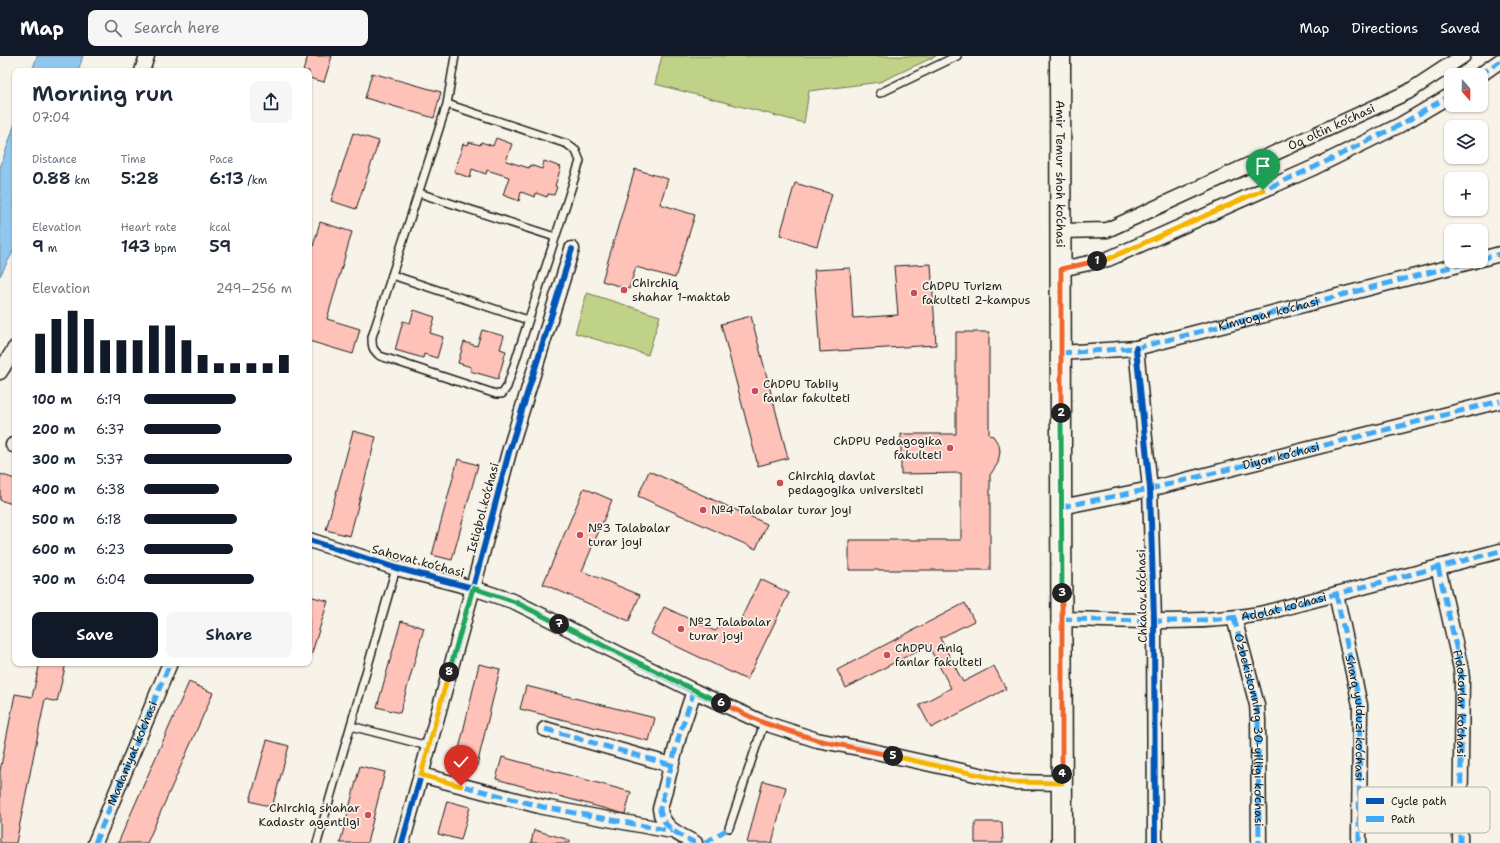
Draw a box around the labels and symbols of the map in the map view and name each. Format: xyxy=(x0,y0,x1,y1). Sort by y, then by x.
north arrow xyxy=(1444,68,1488,112)
street label: Amir Temur shoh ko‘chasi xyxy=(1052,100,1068,248)
street label: Oq oltin ko‘chasi xyxy=(1285,100,1378,154)
pin xyxy=(1246,149,1280,190)
pin: 1 xyxy=(1087,251,1107,271)
place label: Chirchiq shahar 1-maktab xyxy=(632,275,730,305)
place label: ChDPU Turizm fakulteti 2-kampus xyxy=(922,278,1031,308)
marker: Chirchiq shahar 1-maktab xyxy=(619,285,629,295)
marker: ChDPU Turizm fakulteti 2-kampus xyxy=(909,288,919,298)
street label: Kimyogar ko‘chasi xyxy=(1216,293,1321,335)
place label: ChDPU Tabiiy fanlar fakulteti xyxy=(763,376,850,406)
marker: ChDPU Tabiiy fanlar fakulteti xyxy=(750,386,760,396)
pin: 2 xyxy=(1051,403,1071,423)
place label: ChDPU Pedagogika fakulteti xyxy=(833,433,943,463)
street label: Diyor ko‘chasi xyxy=(1241,439,1321,473)
marker: ChDPU Pedagogika fakulteti xyxy=(945,443,955,453)
street label: Istiqbol ko‘chasi xyxy=(463,461,503,555)
place label: Chirchiq davlat pedagogika universiteti xyxy=(788,468,924,498)
marker: Chirchiq davlat pedagogika universiteti xyxy=(775,478,785,488)
place label: №4 Talabalar turar joyi xyxy=(711,502,852,518)
marker: №4 Talabalar turar joyi xyxy=(698,505,708,515)
place label: №3 Talabalar turar joyi xyxy=(588,520,671,550)
marker: №3 Talabalar turar joyi xyxy=(575,530,585,540)
street label: Sahovat ko‘chasi xyxy=(370,541,466,581)
street label: Chkalov ko‘chasi xyxy=(1133,549,1151,643)
pin: 3 xyxy=(1052,583,1072,603)
street label: Adolat ko‘chasi xyxy=(1240,589,1328,625)
pin: 7 xyxy=(549,614,569,634)
place label: №2 Talabalar turar joyi xyxy=(689,614,772,644)
marker: №2 Talabalar turar joyi xyxy=(676,624,686,634)
street label: O‘zbekistonning 30-yilligi ko‘chasi xyxy=(1230,632,1267,827)
place label: ChDPU Aniq fanlar fakulteti xyxy=(895,640,982,670)
street label: Fidokorlar ko‘chasi xyxy=(1449,648,1470,757)
marker: ChDPU Aniq fanlar fakulteti xyxy=(882,650,892,660)
street label: Sharq yulduzi ko‘chasi xyxy=(1341,653,1368,781)
pin: 8 xyxy=(439,662,459,682)
pin: 6 xyxy=(711,693,731,713)
street label: Madaniyat ko‘chasi xyxy=(103,699,161,808)
pin xyxy=(444,745,478,786)
pin: 5 xyxy=(883,746,903,766)
pin: 4 xyxy=(1052,764,1072,784)
legend xyxy=(1358,787,1490,833)
text: Cycle path xyxy=(1391,794,1447,809)
place label: Chirchiq shahar Kadastr agentligi xyxy=(259,800,360,830)
marker: Chirchiq shahar Kadastr agentligi xyxy=(363,810,373,820)
text: Path xyxy=(1391,812,1415,827)

